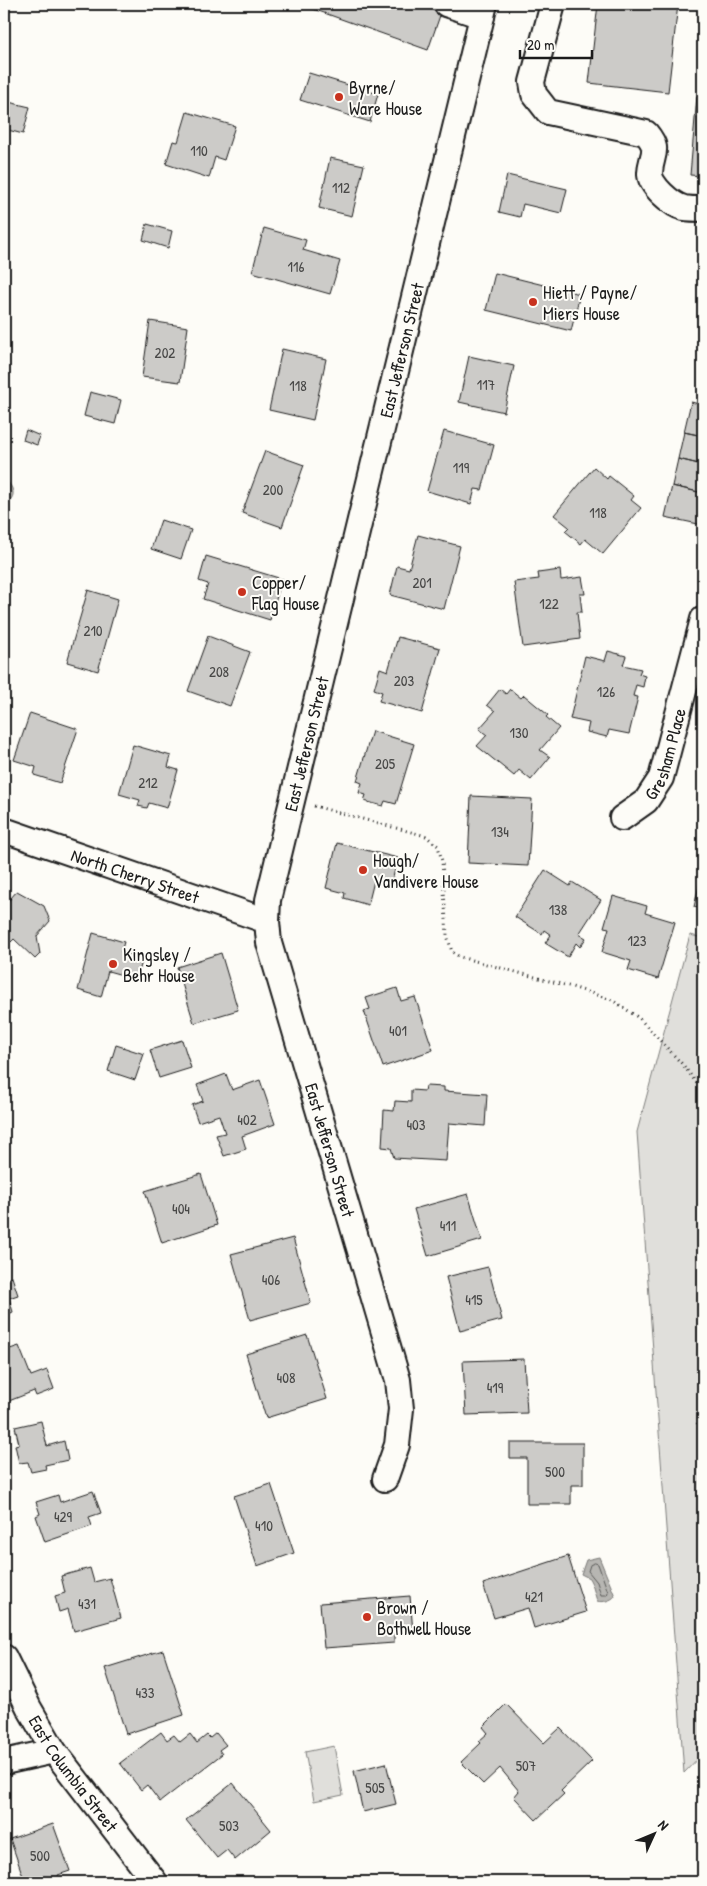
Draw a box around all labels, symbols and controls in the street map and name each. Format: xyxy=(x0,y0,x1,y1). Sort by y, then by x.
scale bar xyxy=(520,28,592,60)
text: 20 m xyxy=(527,34,554,55)
place label: Byrne/ Ware House xyxy=(349,75,422,121)
marker: Byrne/ Ware House xyxy=(333,91,345,103)
house number: 110 xyxy=(190,140,208,161)
house number: 112 xyxy=(332,177,350,198)
house number: 116 xyxy=(288,256,304,277)
street label: East Jefferson Street xyxy=(373,279,430,420)
place label: Hiett / Payne/ Miers House xyxy=(543,280,638,326)
marker: Hiett / Payne/ Miers House xyxy=(527,296,539,308)
house number: 202 xyxy=(155,342,175,363)
house number: 117 xyxy=(477,374,495,395)
house number: 118 xyxy=(289,375,307,396)
house number: 119 xyxy=(453,457,470,478)
house number: 200 xyxy=(263,479,284,500)
house number: 118 xyxy=(589,502,607,523)
place label: Copper/ Flag House xyxy=(251,570,320,616)
house number: 201 xyxy=(412,572,432,593)
marker: Copper/ Flag House xyxy=(236,586,248,598)
house number: 122 xyxy=(539,593,559,614)
house number: 210 xyxy=(83,620,103,641)
house number: 208 xyxy=(209,661,229,682)
house number: 203 xyxy=(394,670,415,691)
street label: East Jefferson Street xyxy=(277,673,334,814)
house number: 126 xyxy=(597,681,615,702)
street label: Gresham Place xyxy=(638,705,691,805)
house number: 130 xyxy=(510,722,529,743)
house number: 205 xyxy=(375,753,396,774)
house number: 212 xyxy=(138,772,158,793)
house number: 134 xyxy=(491,821,509,842)
street label: North Cherry Street xyxy=(68,842,203,909)
place label: Hough/ Vandivere House xyxy=(373,848,479,894)
marker: Hough/ Vandivere House xyxy=(357,864,369,876)
house number: 138 xyxy=(549,899,567,920)
house number: 123 xyxy=(627,930,647,951)
place label: Kingsley / Behr House xyxy=(123,942,195,988)
marker: Kingsley / Behr House xyxy=(107,958,119,970)
house number: 401 xyxy=(389,1020,407,1041)
street label: East Jefferson Street xyxy=(299,1080,361,1221)
house number: 402 xyxy=(237,1109,257,1130)
house number: 403 xyxy=(406,1114,426,1135)
house number: 404 xyxy=(172,1198,190,1219)
house number: 411 xyxy=(440,1215,456,1236)
house number: 406 xyxy=(262,1269,280,1290)
house number: 415 xyxy=(465,1289,483,1310)
house number: 408 xyxy=(277,1367,295,1388)
house number: 419 xyxy=(487,1377,504,1398)
house number: 500 xyxy=(545,1461,565,1482)
house number: 429 xyxy=(54,1506,73,1527)
house number: 410 xyxy=(255,1515,273,1536)
house number: 421 xyxy=(525,1586,543,1607)
house number: 431 xyxy=(78,1593,96,1614)
place label: Brown / Bothwell House xyxy=(377,1595,472,1641)
marker: Brown / Bothwell House xyxy=(361,1611,373,1623)
house number: 433 xyxy=(135,1682,155,1703)
street label: East Columbia Street xyxy=(23,1710,125,1837)
house number: 507 xyxy=(516,1755,536,1776)
house number: 505 xyxy=(365,1777,385,1798)
north arrow xyxy=(630,1808,680,1858)
house number: 503 xyxy=(219,1815,239,1836)
text: N xyxy=(654,1815,674,1834)
house number: 500 xyxy=(30,1845,50,1866)

